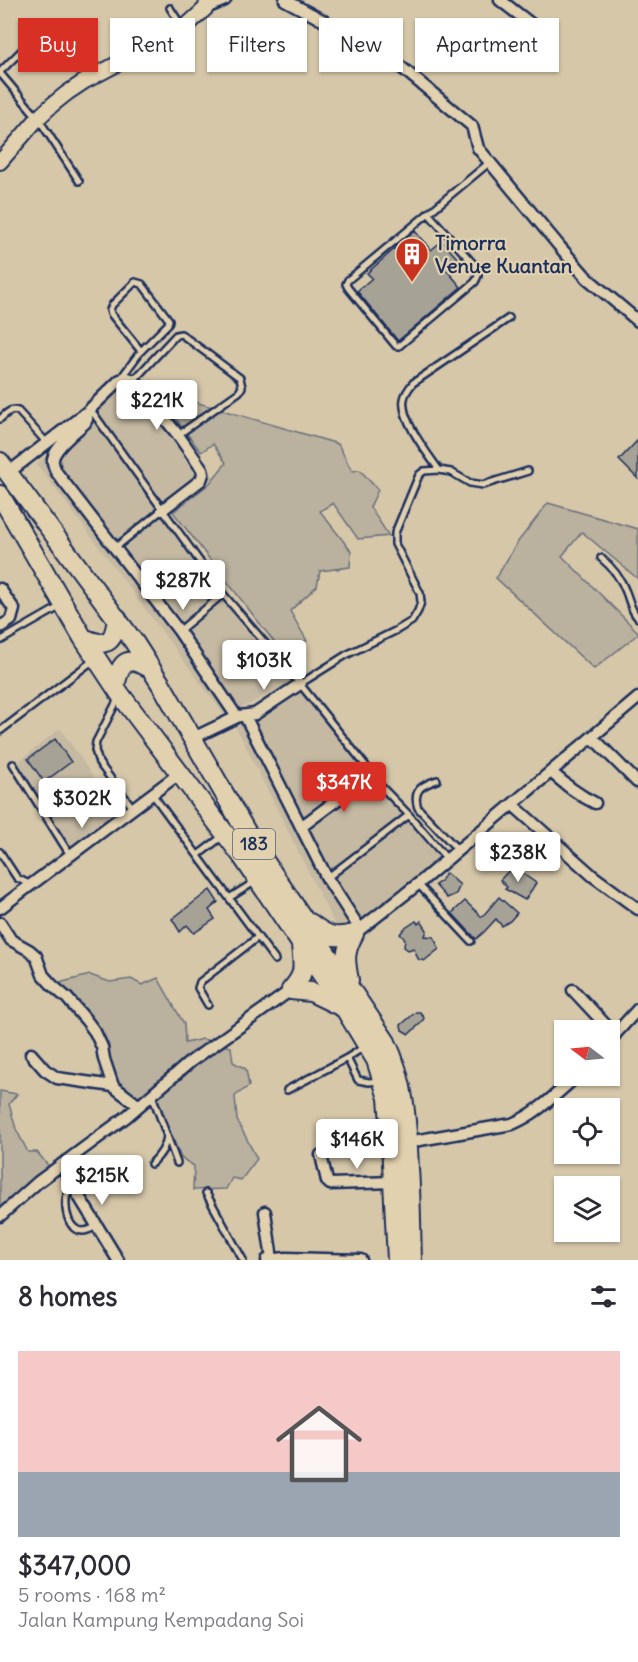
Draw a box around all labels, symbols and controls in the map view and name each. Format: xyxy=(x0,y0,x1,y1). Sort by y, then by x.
chip: Buy xyxy=(18,18,98,72)
chip: Rent xyxy=(110,18,195,72)
chip: Filters xyxy=(207,18,307,72)
chip: New xyxy=(319,18,403,72)
chip: Apartment xyxy=(415,18,559,72)
place label: Timorra Venue Kuantan xyxy=(435,230,573,278)
building icon: Timorra Venue Kuantan xyxy=(394,236,430,283)
pin: $221K xyxy=(115,380,199,431)
text: $221K xyxy=(130,387,184,412)
pin: $287K xyxy=(141,560,225,611)
text: $287K xyxy=(155,567,211,592)
pin: $103K xyxy=(222,640,306,691)
text: $103K xyxy=(236,647,292,672)
pin: $347K xyxy=(302,762,386,813)
text: $347K xyxy=(316,769,372,794)
pin: $302K xyxy=(40,778,124,829)
text: $302K xyxy=(53,785,111,810)
road number: 183 xyxy=(233,829,275,859)
pin: $238K xyxy=(476,832,560,883)
text: $238K xyxy=(489,839,547,864)
north arrow xyxy=(554,1020,620,1086)
map controls xyxy=(554,1020,620,1242)
button: locate xyxy=(554,1098,620,1164)
pin: $146K xyxy=(315,1119,399,1170)
text: $146K xyxy=(330,1126,384,1151)
pin: $215K xyxy=(60,1155,144,1206)
text: $215K xyxy=(75,1162,129,1187)
button: layers xyxy=(554,1176,620,1242)
text: 8 homes xyxy=(18,1280,117,1313)
icon: filters xyxy=(587,1280,620,1313)
icon: home xyxy=(265,1390,373,1498)
text: $347,000 xyxy=(18,1549,131,1582)
text: 5 rooms · 168 m² xyxy=(18,1582,166,1607)
text: Jalan Kampung Kempadang Soi xyxy=(18,1607,304,1632)

